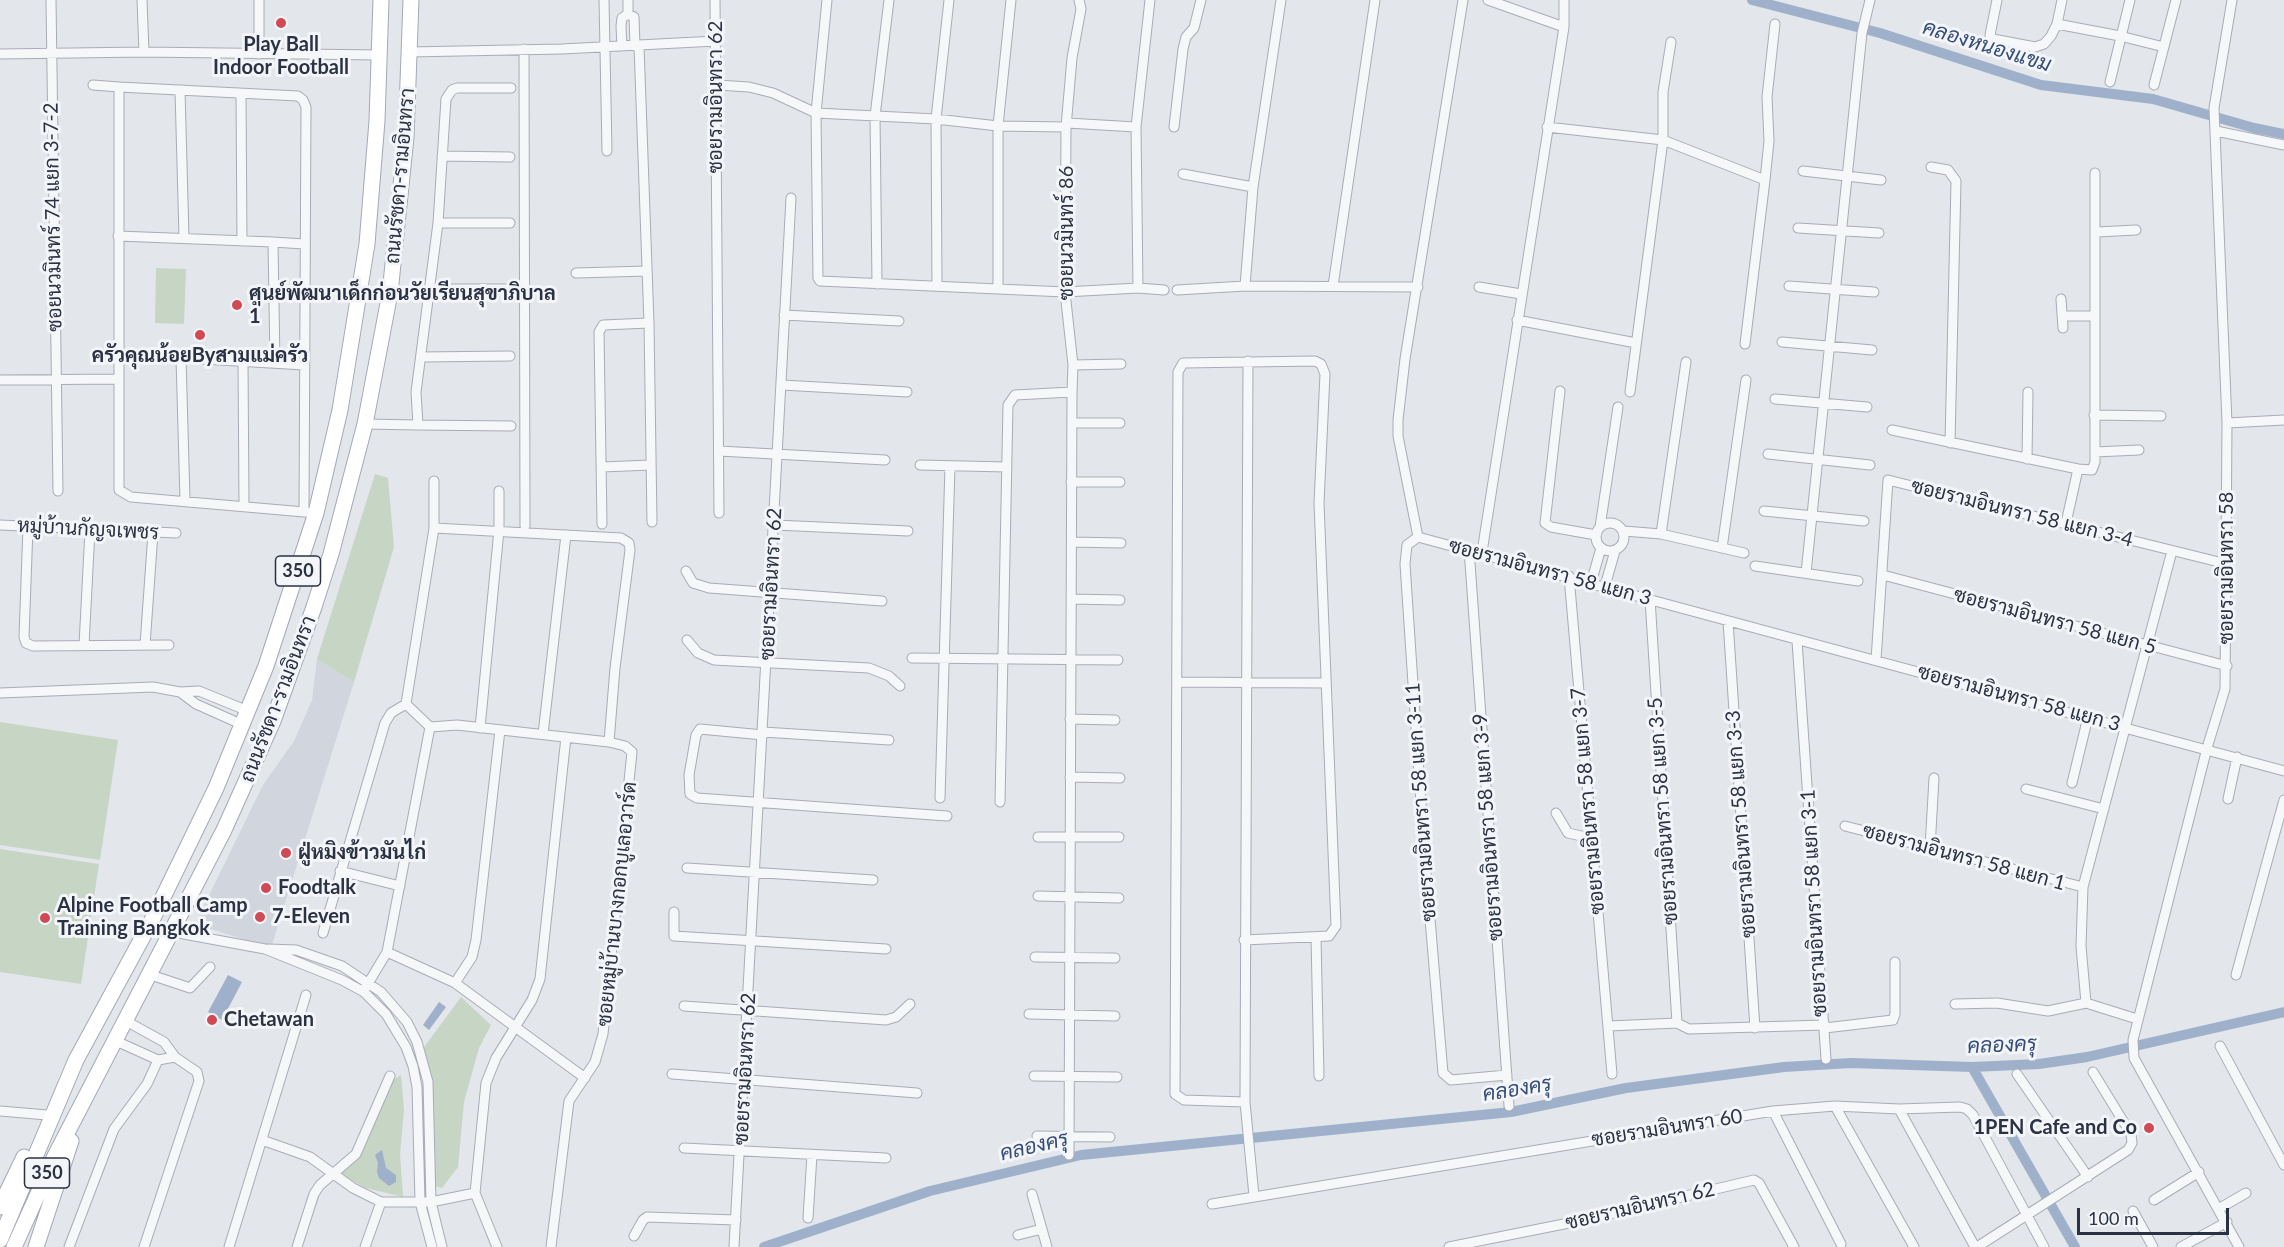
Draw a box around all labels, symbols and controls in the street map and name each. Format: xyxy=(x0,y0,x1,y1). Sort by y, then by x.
water label: คลองหนองแขม xyxy=(1920,15,2054,77)
marker: Play Ball Indoor Football xyxy=(274,16,288,30)
street label: ซอยรามอินทรา 62 xyxy=(704,21,728,173)
place label: Play Ball Indoor Football xyxy=(213,33,349,80)
street label: ถนนรัชดา-รามอินทรา xyxy=(380,87,420,265)
street label: ซอยนวมินทร์ 74 แยก 3-7-2 xyxy=(39,102,67,332)
street label: ซอยนวมินทร์ 86 xyxy=(1055,166,1079,300)
place label: ศูนย์พัฒนาเด็กก่อนวัยเรียนสุขาภิบาล 1 xyxy=(249,282,556,329)
marker: ศูนย์พัฒนาเด็กก่อนวัยเรียนสุขาภิบาล 1 xyxy=(230,298,244,312)
marker: ครัวคุณน้อยByสามแม่ครัว xyxy=(193,328,207,342)
place label: ครัวคุณน้อยByสามแม่ครัว xyxy=(92,344,308,368)
street label: ซอยรามอินทรา 58 แยก 3-4 xyxy=(1909,474,2135,552)
street label: ซอยรามอินทรา 58 xyxy=(2215,492,2239,644)
street label: ซอยรามอินทรา 62 xyxy=(755,507,787,661)
street label: หมู่บ้านกัญจเพชร xyxy=(16,513,160,545)
street label: ซอยรามอินทรา 58 แยก 3 xyxy=(1446,533,1654,611)
road number: 350 xyxy=(276,556,320,586)
street label: ซอยรามอินทรา 58 แยก 5 xyxy=(1951,582,2159,660)
street label: ถนนรัชดา-รามอินทรา xyxy=(235,612,321,786)
street label: ซอยรามอินทรา 58 แยก 3 xyxy=(1915,659,2123,737)
street label: ซอยรามอินทรา 58 แยก 3-11 xyxy=(1401,682,1441,922)
street label: ซอยรามอินทรา 58 แยก 3-7 xyxy=(1566,686,1610,916)
street label: ซอยรามอินทรา 58 แยก 3-5 xyxy=(1643,696,1683,926)
street label: ซอยรามอินทรา 58 แยก 3-3 xyxy=(1721,709,1761,939)
street label: ซอยรามอินทรา 58 แยก 3-9 xyxy=(1468,712,1508,942)
street label: ซอยหมู่บ้านบางกอกบูเลอวาร์ด xyxy=(592,780,642,1028)
street label: ซอยรามอินทรา 58 แยก 3-1 xyxy=(1796,789,1832,1017)
street label: ซอยรามอินทรา 58 แยก 1 xyxy=(1860,818,2068,896)
place label: ฝู่หมิงข้าวมันไก่ xyxy=(298,841,426,865)
marker: ฝู่หมิงข้าวมันไก่ xyxy=(279,846,293,860)
place label: Foodtalk xyxy=(278,876,356,900)
marker: Foodtalk xyxy=(259,881,273,895)
place label: Alpine Football Camp Training Bangkok xyxy=(57,894,248,941)
place label: 7-Eleven xyxy=(272,905,350,929)
marker: 7-Eleven xyxy=(253,910,267,924)
marker: Alpine Football Camp Training Bangkok xyxy=(38,911,52,925)
street label: ซอยรามอินทรา 62 xyxy=(729,992,761,1146)
place label: Chetawan xyxy=(224,1008,314,1032)
marker: Chetawan xyxy=(205,1013,219,1027)
water label: คลองครุ xyxy=(1967,1031,2037,1059)
water label: คลองครุ xyxy=(1481,1071,1553,1107)
street label: ซอยรามอินทรา 60 xyxy=(1590,1104,1744,1152)
place label: 1PEN Cafe and Co xyxy=(1973,1116,2137,1140)
marker: 1PEN Cafe and Co xyxy=(2142,1121,2156,1135)
water label: คลองครุ xyxy=(997,1126,1071,1166)
road number: 350 xyxy=(24,1158,70,1188)
street label: ซอยรามอินทรา 62 xyxy=(1563,1177,1717,1235)
scale bar xyxy=(2080,1196,2232,1234)
text: 100 m xyxy=(2088,1207,2139,1229)

